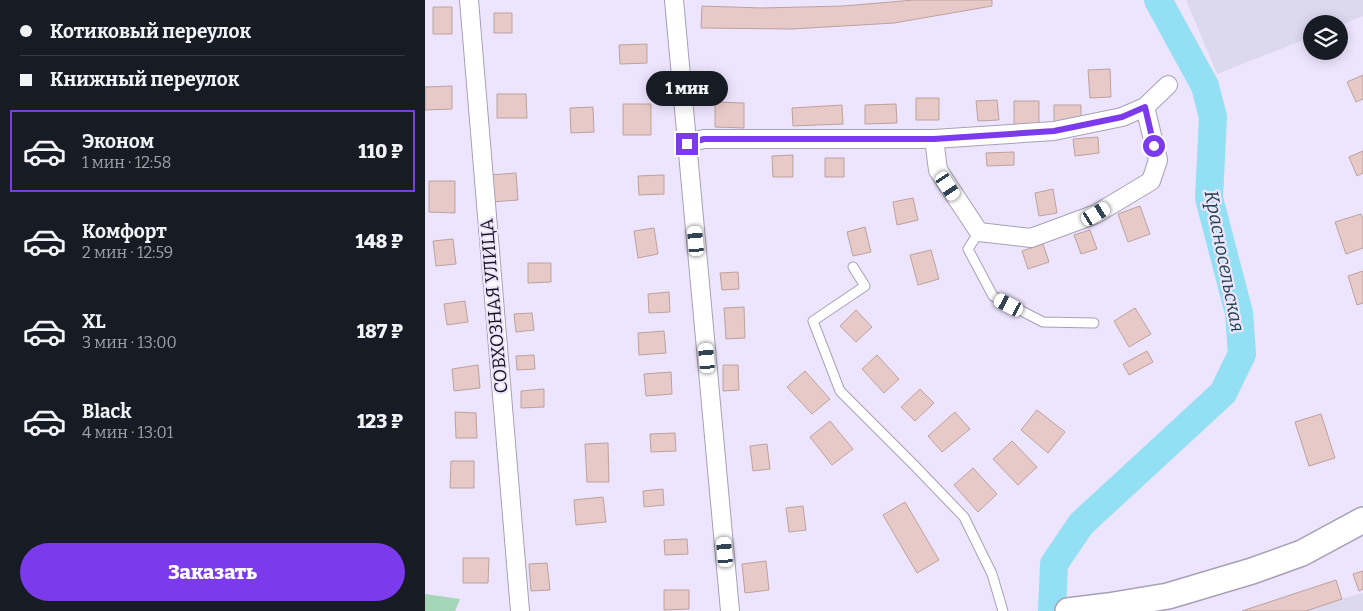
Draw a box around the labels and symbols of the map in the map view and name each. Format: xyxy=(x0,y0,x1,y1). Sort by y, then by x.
callout: 1 мин xyxy=(646,72,728,106)
route end xyxy=(676,133,698,155)
route start xyxy=(1143,135,1165,157)
car xyxy=(933,169,962,203)
water label: Красносельская xyxy=(1199,188,1250,334)
car xyxy=(1079,200,1112,228)
street label: СОВХОЗНАЯ УЛИЦА xyxy=(475,217,513,394)
car xyxy=(687,225,704,257)
car xyxy=(992,292,1025,318)
car xyxy=(698,342,715,374)
car xyxy=(716,536,733,568)

